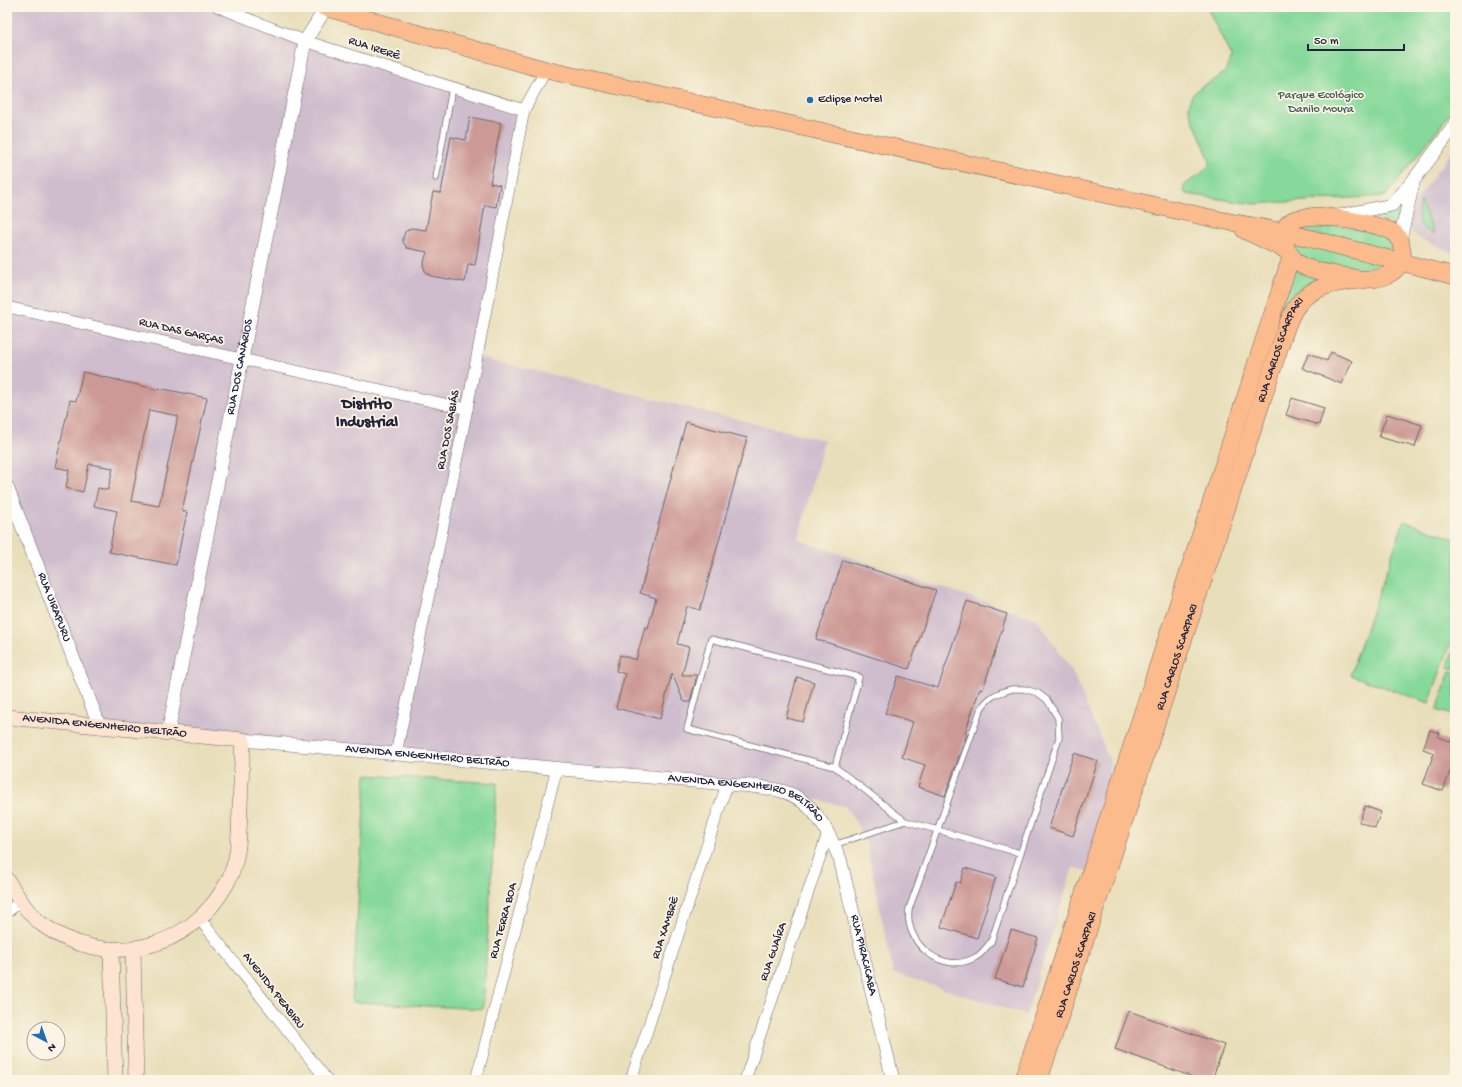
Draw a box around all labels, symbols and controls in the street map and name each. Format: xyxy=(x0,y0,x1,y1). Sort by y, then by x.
scale bar xyxy=(1308,26,1404,52)
street label: RUA IRERÊ xyxy=(346,34,402,64)
text: 50 m xyxy=(1314,35,1339,49)
park label: Parque Ecológico Danilo Moura xyxy=(1277,89,1364,117)
place label: Eclipse Motel xyxy=(818,93,883,107)
marker: Eclipse Motel xyxy=(805,95,815,105)
street label: RUA CARLOS SCARPARI xyxy=(1255,294,1307,405)
street label: RUA DAS GARÇAS xyxy=(137,315,225,349)
street label: RUA DOS CANÁRIOS xyxy=(224,318,257,416)
street label: RUA DOS SABIÁS xyxy=(434,389,464,471)
district label: Distrito Industrial xyxy=(336,396,399,433)
street label: RUA UIRAPURU xyxy=(34,571,73,644)
street label: RUA CARLOS SCARPARI xyxy=(1154,602,1202,712)
street label: AVENIDA ENGENHEIRO BELTRÃO xyxy=(22,712,187,741)
street label: AVENIDA ENGENHEIRO BELTRÃO xyxy=(345,742,510,771)
street label: AVENIDA ENGENHEIRO BELTRÃO xyxy=(667,772,826,825)
street label: RUA TERRA BOA xyxy=(487,881,521,961)
street label: RUA XAMBRÊ xyxy=(649,895,683,961)
street label: RUA CARLOS SCARPARI xyxy=(1053,910,1101,1020)
street label: RUA PIRACICABA xyxy=(847,913,880,998)
street label: RUA GUAÍRA xyxy=(757,920,791,983)
street label: AVENIDA PEABIRU xyxy=(239,950,307,1032)
north arrow xyxy=(26,1021,66,1061)
text: N xyxy=(45,1040,58,1054)

